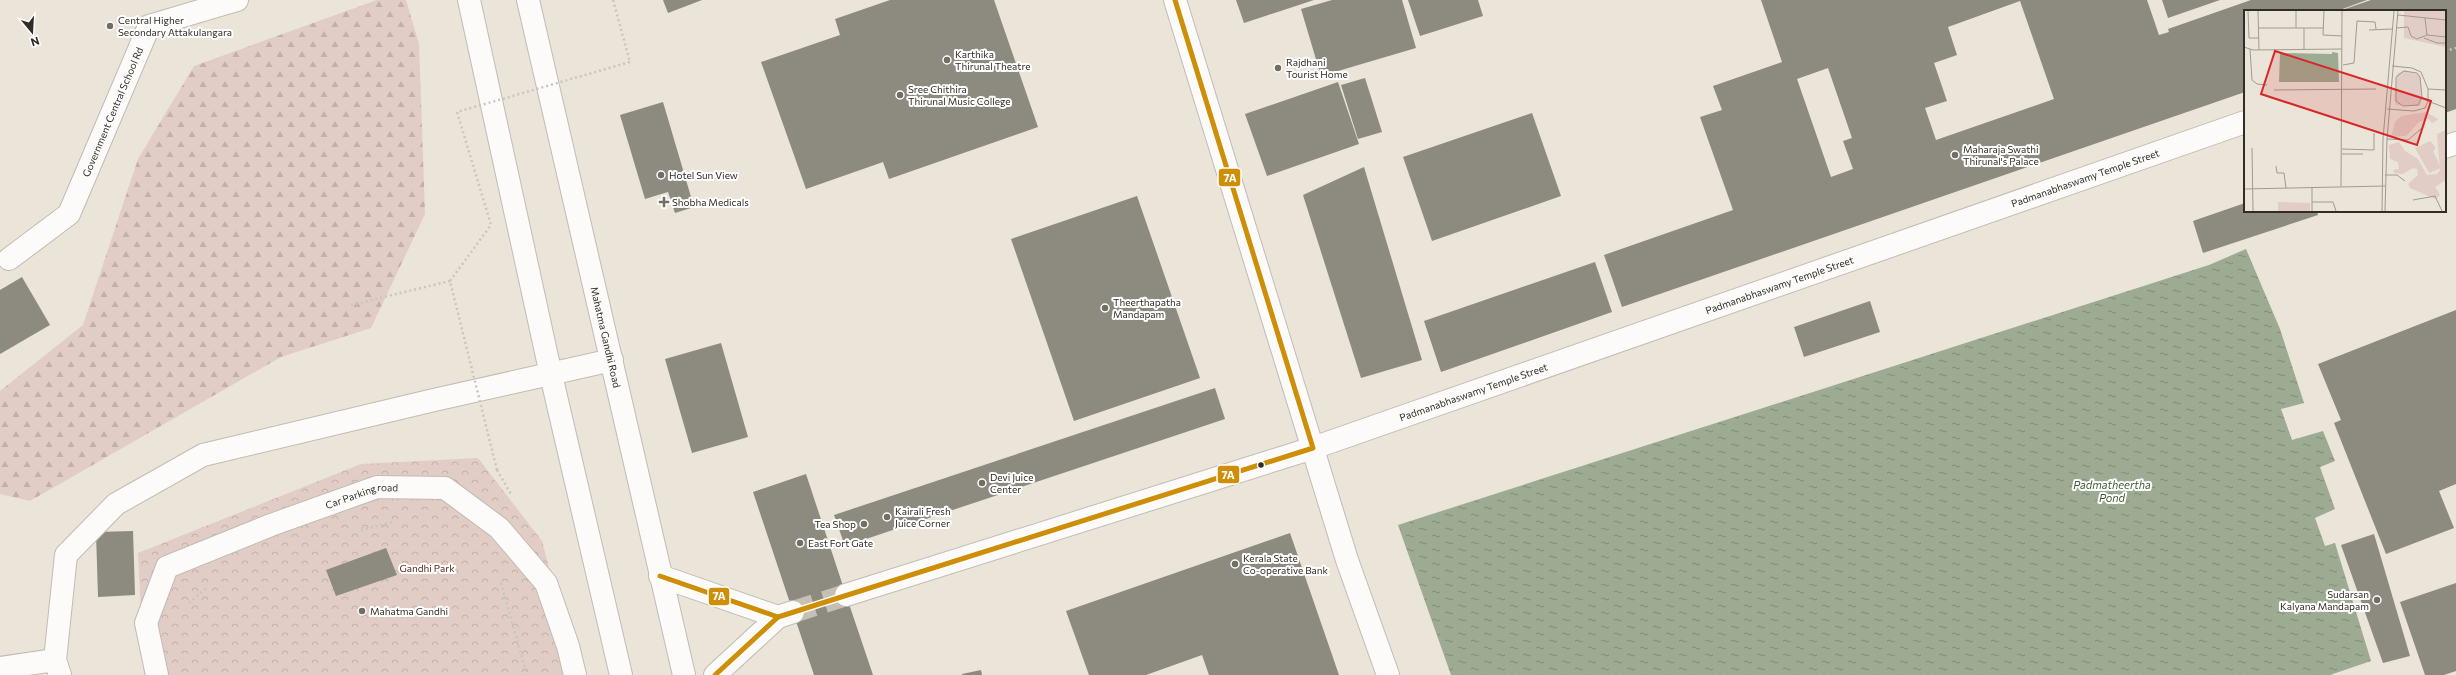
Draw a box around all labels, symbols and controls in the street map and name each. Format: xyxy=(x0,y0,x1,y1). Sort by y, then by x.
inset map xyxy=(2244,10,2446,212)
north arrow xyxy=(12,12,52,52)
place label: Central Higher Secondary Attakulangara xyxy=(118,14,232,38)
marker: Central Higher Secondary Attakulangara xyxy=(105,21,115,31)
text: N xyxy=(29,35,41,49)
street label: Government Central School Rd xyxy=(80,45,145,178)
place label: Karthika Thirunal Theatre xyxy=(955,48,1031,72)
marker: Karthika Thirunal Theatre xyxy=(942,55,952,65)
place label: Rajdhani Tourist Home xyxy=(1286,56,1348,80)
marker: Rajdhani Tourist Home xyxy=(1273,63,1283,73)
place label: Sree Chithira Thirunal Music College xyxy=(908,83,1011,107)
marker: Sree Chithira Thirunal Music College xyxy=(895,90,905,100)
place label: Maharaja Swathi Thirunal's Palace xyxy=(1963,143,2039,167)
street label: Padmanabhaswamy Temple Street xyxy=(2009,146,2161,209)
marker: Maharaja Swathi Thirunal's Palace xyxy=(1950,150,1960,160)
line badge: 7A xyxy=(1218,168,1241,187)
place label: Hotel Sun View xyxy=(669,169,738,181)
marker: Hotel Sun View xyxy=(656,170,666,180)
text: 7A xyxy=(1223,171,1237,184)
place label: Shobha Medicals xyxy=(672,196,749,208)
marker: Shobha Medicals xyxy=(659,197,669,207)
street label: Padmanabhaswamy Temple Street xyxy=(1704,253,1855,316)
street label: Mahatma Gandhi Road xyxy=(588,285,623,389)
place label: Theerthapatha Mandapam xyxy=(1113,296,1181,320)
marker: Theerthapatha Mandapam xyxy=(1100,303,1110,313)
street label: Padmanabhaswamy Temple Street xyxy=(1398,360,1549,423)
unlabelled marker xyxy=(1256,460,1266,470)
line badge: 7A xyxy=(1217,465,1240,484)
text: 7A xyxy=(1221,468,1235,481)
place label: Devi Juice Center xyxy=(990,471,1033,495)
marker: Devi Juice Center xyxy=(977,478,987,488)
water label: Padmatheertha Pond xyxy=(2073,478,2151,504)
street label: Car Parking road xyxy=(324,481,398,511)
place label: Kairali Fresh Juice Corner xyxy=(895,505,951,529)
marker: Kairali Fresh Juice Corner xyxy=(882,512,892,522)
place label: Tea Shop xyxy=(814,518,856,530)
marker: Tea Shop xyxy=(859,519,869,529)
place label: East Fort Gate xyxy=(808,537,873,549)
marker: East Fort Gate xyxy=(795,538,805,548)
place label: Kerala State Co-operative Bank xyxy=(1243,552,1329,576)
marker: Kerala State Co-operative Bank xyxy=(1230,559,1240,569)
park label: Gandhi Park xyxy=(399,562,455,574)
line badge: 7A xyxy=(708,587,730,606)
place label: Sudarsan Kalyana Mandapam xyxy=(2280,588,2369,612)
text: 7A xyxy=(712,589,726,602)
marker: Sudarsan Kalyana Mandapam xyxy=(2372,595,2382,605)
place label: Mahatma Gandhi xyxy=(370,605,448,617)
marker: Mahatma Gandhi xyxy=(357,606,367,616)

